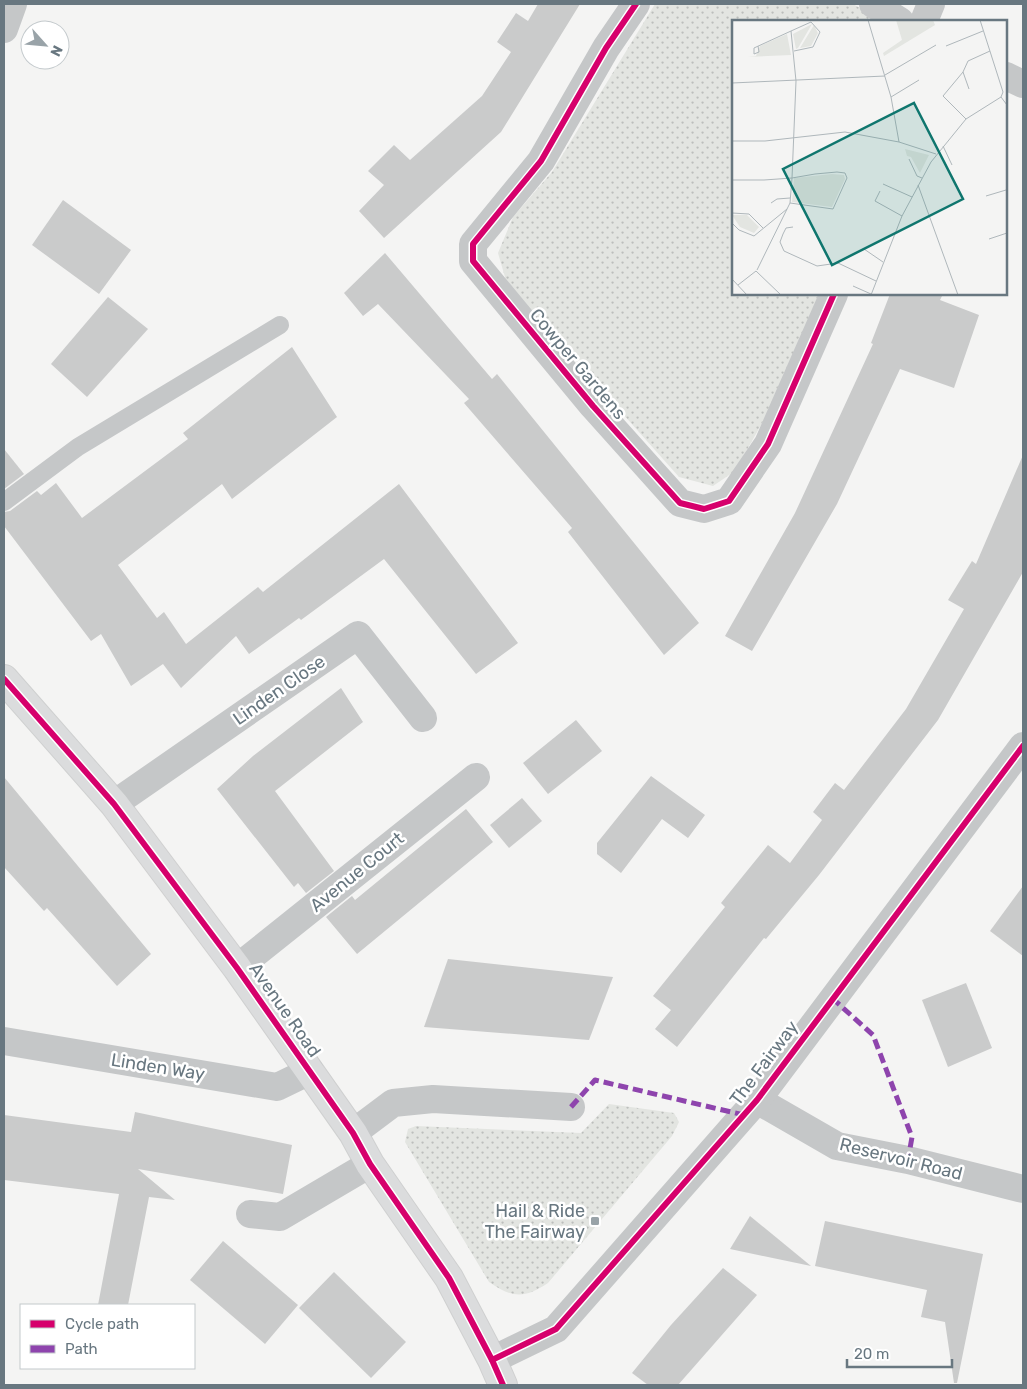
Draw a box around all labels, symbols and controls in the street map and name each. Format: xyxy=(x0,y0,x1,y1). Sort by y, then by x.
north arrow xyxy=(20,20,70,70)
inset map xyxy=(732,20,1007,295)
text: N xyxy=(46,42,66,59)
street label: Cowper Gardens xyxy=(525,304,631,424)
street label: Linden Close xyxy=(229,650,329,730)
street label: Avenue Court xyxy=(306,827,408,917)
street label: Avenue Road xyxy=(244,959,326,1061)
street label: The Fairway xyxy=(725,1016,803,1110)
street label: Linden Way xyxy=(109,1049,207,1085)
street label: Reservoir Road xyxy=(837,1133,965,1185)
place label: Hail & Ride The Fairway xyxy=(485,1200,585,1243)
marker: Hail & Ride The Fairway xyxy=(589,1215,601,1227)
legend xyxy=(20,1304,195,1369)
text: Cycle path xyxy=(65,1315,139,1333)
scale bar xyxy=(847,1336,952,1368)
text: Path xyxy=(65,1340,98,1358)
text: 20 m xyxy=(854,1345,889,1363)

